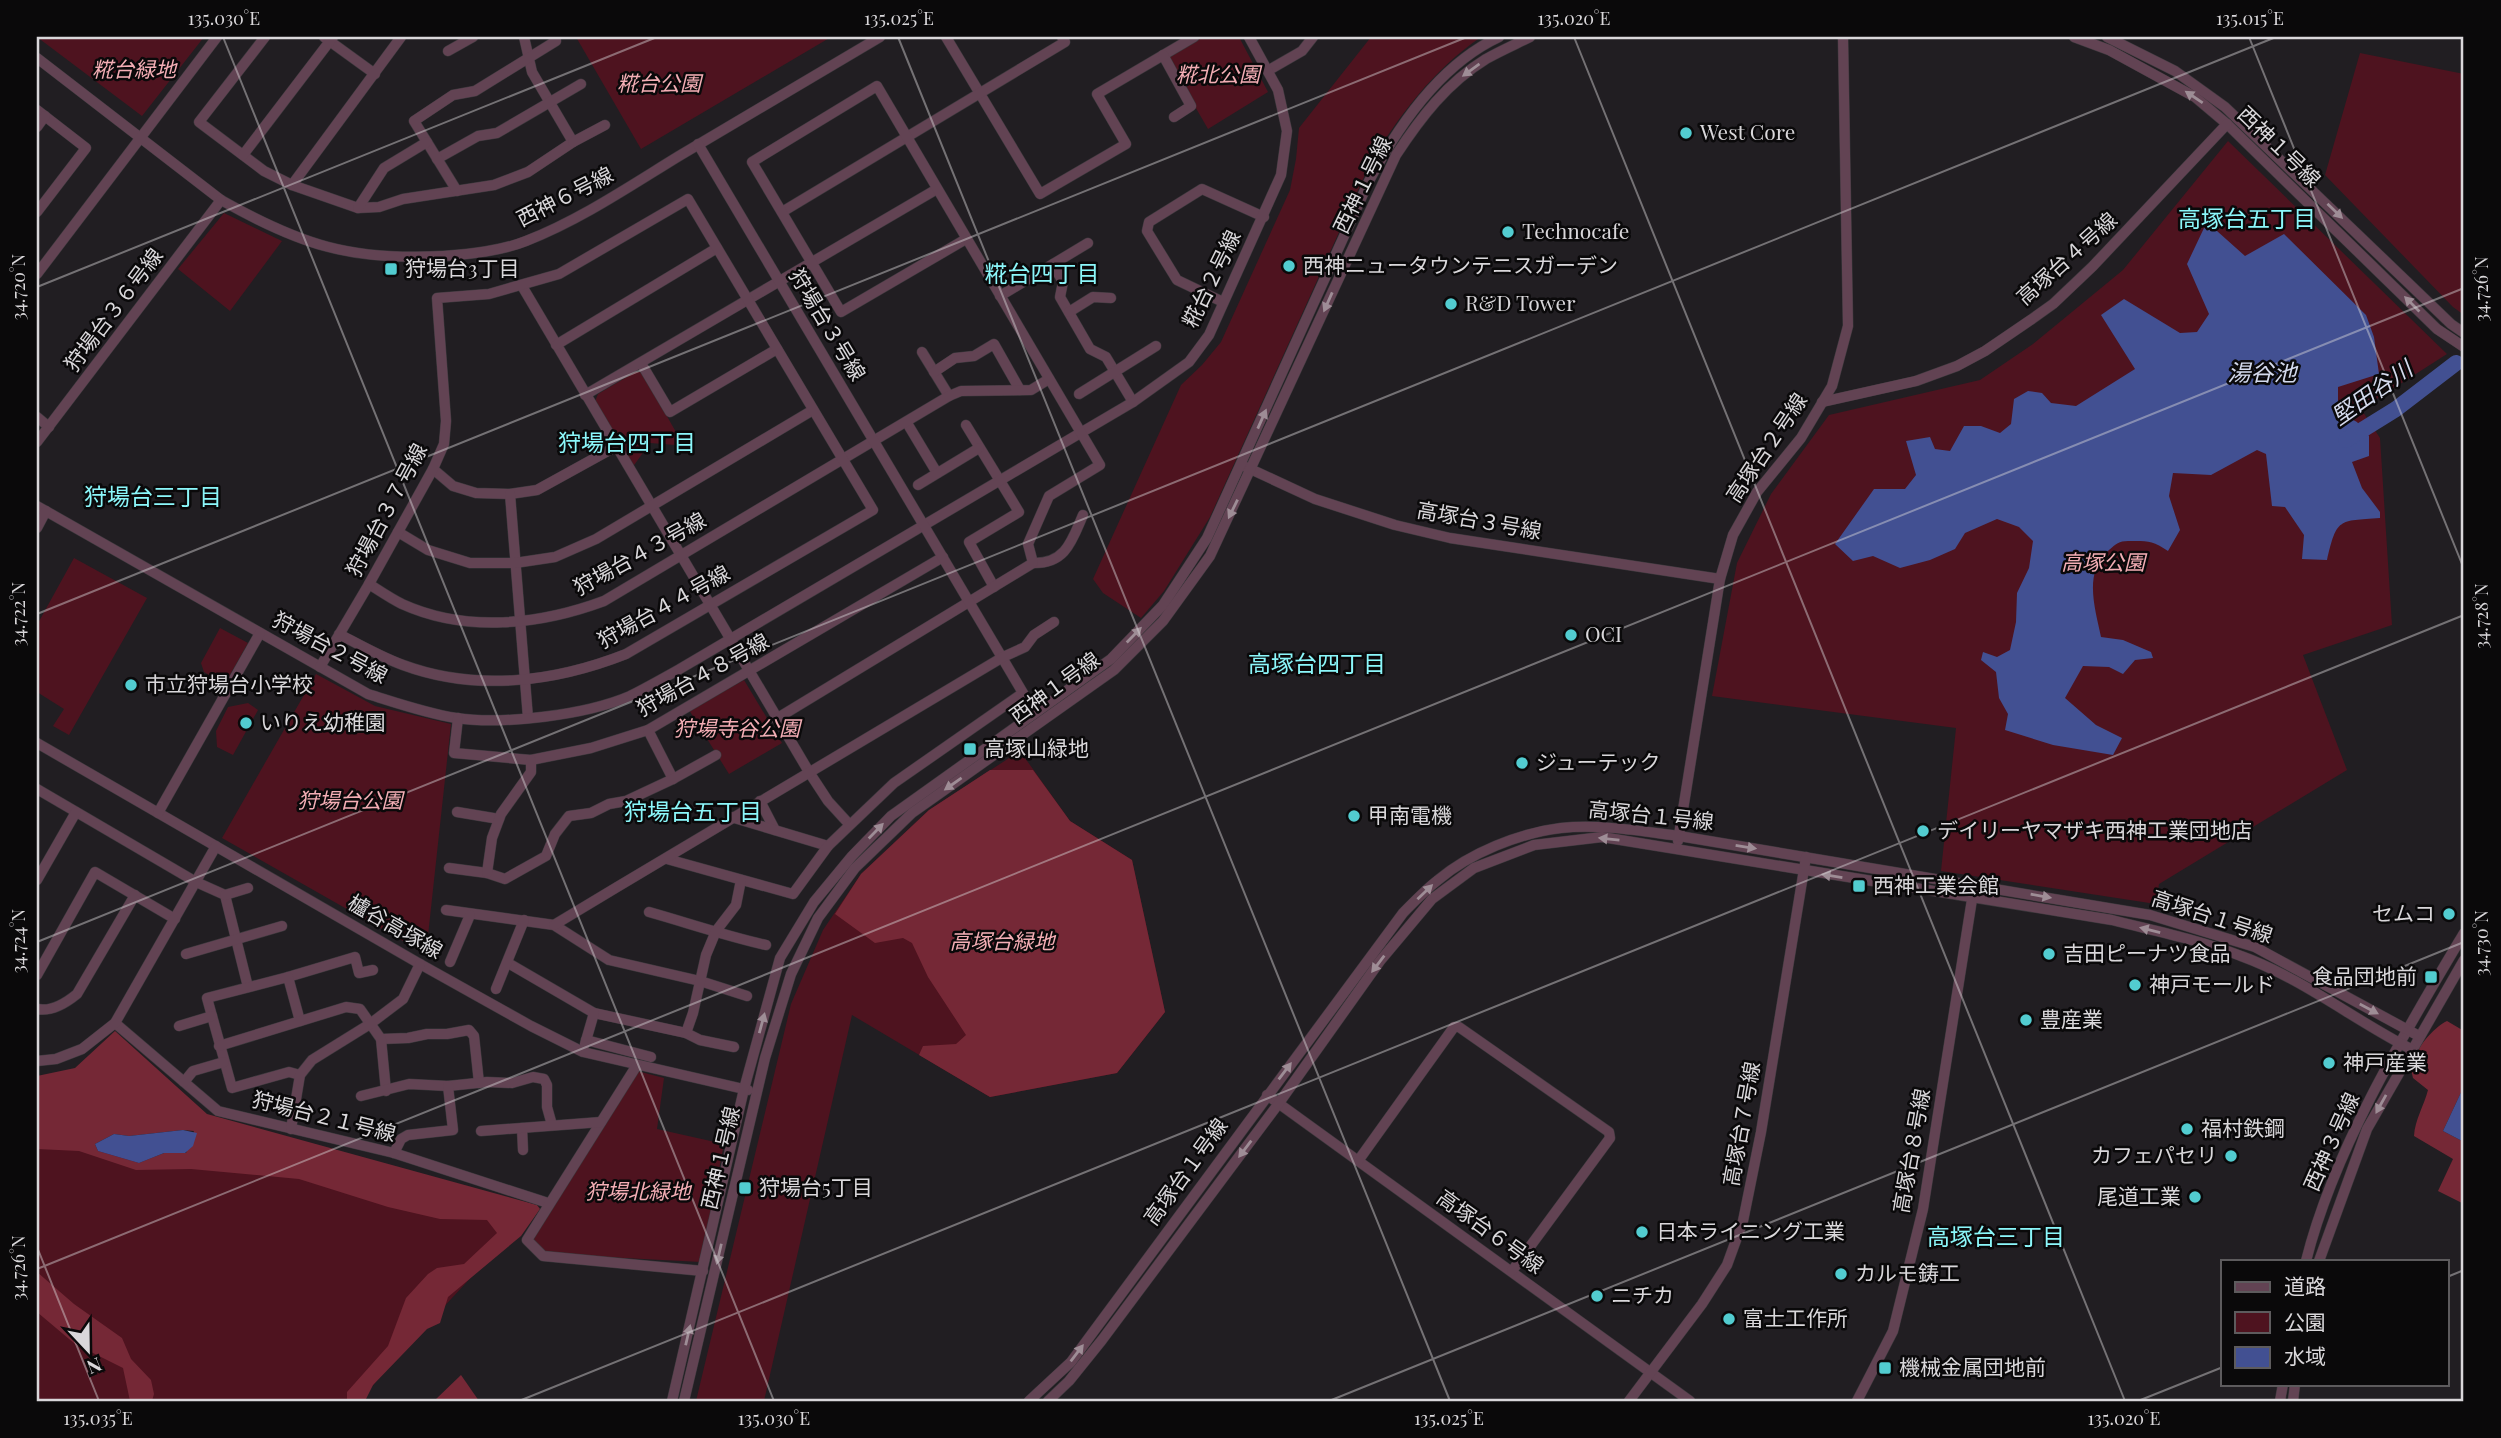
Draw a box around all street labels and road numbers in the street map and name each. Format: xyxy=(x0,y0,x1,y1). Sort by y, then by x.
street label: 西神１号線 xyxy=(2233,99,2328,192)
street label: 西神１号線 xyxy=(1326,131,1397,237)
street label: 西神６号線 xyxy=(511,159,617,232)
street label: 高塚台４号線 xyxy=(2009,205,2122,310)
street label: 糀台２号線 xyxy=(1175,225,1246,331)
street label: 狩場台３６号線 xyxy=(57,242,168,376)
street label: 狩場台３号線 xyxy=(784,263,873,385)
street label: 高塚台２号線 xyxy=(1719,387,1812,507)
street label: 狩場台３７号線 xyxy=(338,438,432,581)
street label: 高塚台３号線 xyxy=(1415,494,1544,544)
street label: 狩場台４３号線 xyxy=(568,504,710,600)
street label: 狩場台４４号線 xyxy=(592,557,734,653)
street label: 狩場台２号線 xyxy=(269,604,393,688)
street label: 狩場台４８号線 xyxy=(631,625,773,721)
street label: 西神１号線 xyxy=(1003,644,1105,729)
street label: 高塚台１号線 xyxy=(1587,794,1715,835)
street label: 高塚台１号線 xyxy=(2148,882,2277,948)
street label: 櫨谷高塚線 xyxy=(344,887,448,964)
street label: 高塚台７号線 xyxy=(1715,1059,1765,1188)
street label: 狩場台２１号線 xyxy=(250,1084,399,1146)
street label: 高塚台８号線 xyxy=(1885,1086,1935,1215)
street label: 西神３号線 xyxy=(2296,1088,2364,1195)
street label: 西神１号線 xyxy=(694,1103,745,1212)
street label: 高塚台１号線 xyxy=(1136,1112,1233,1230)
street label: 高塚台６号線 xyxy=(1432,1182,1550,1279)

